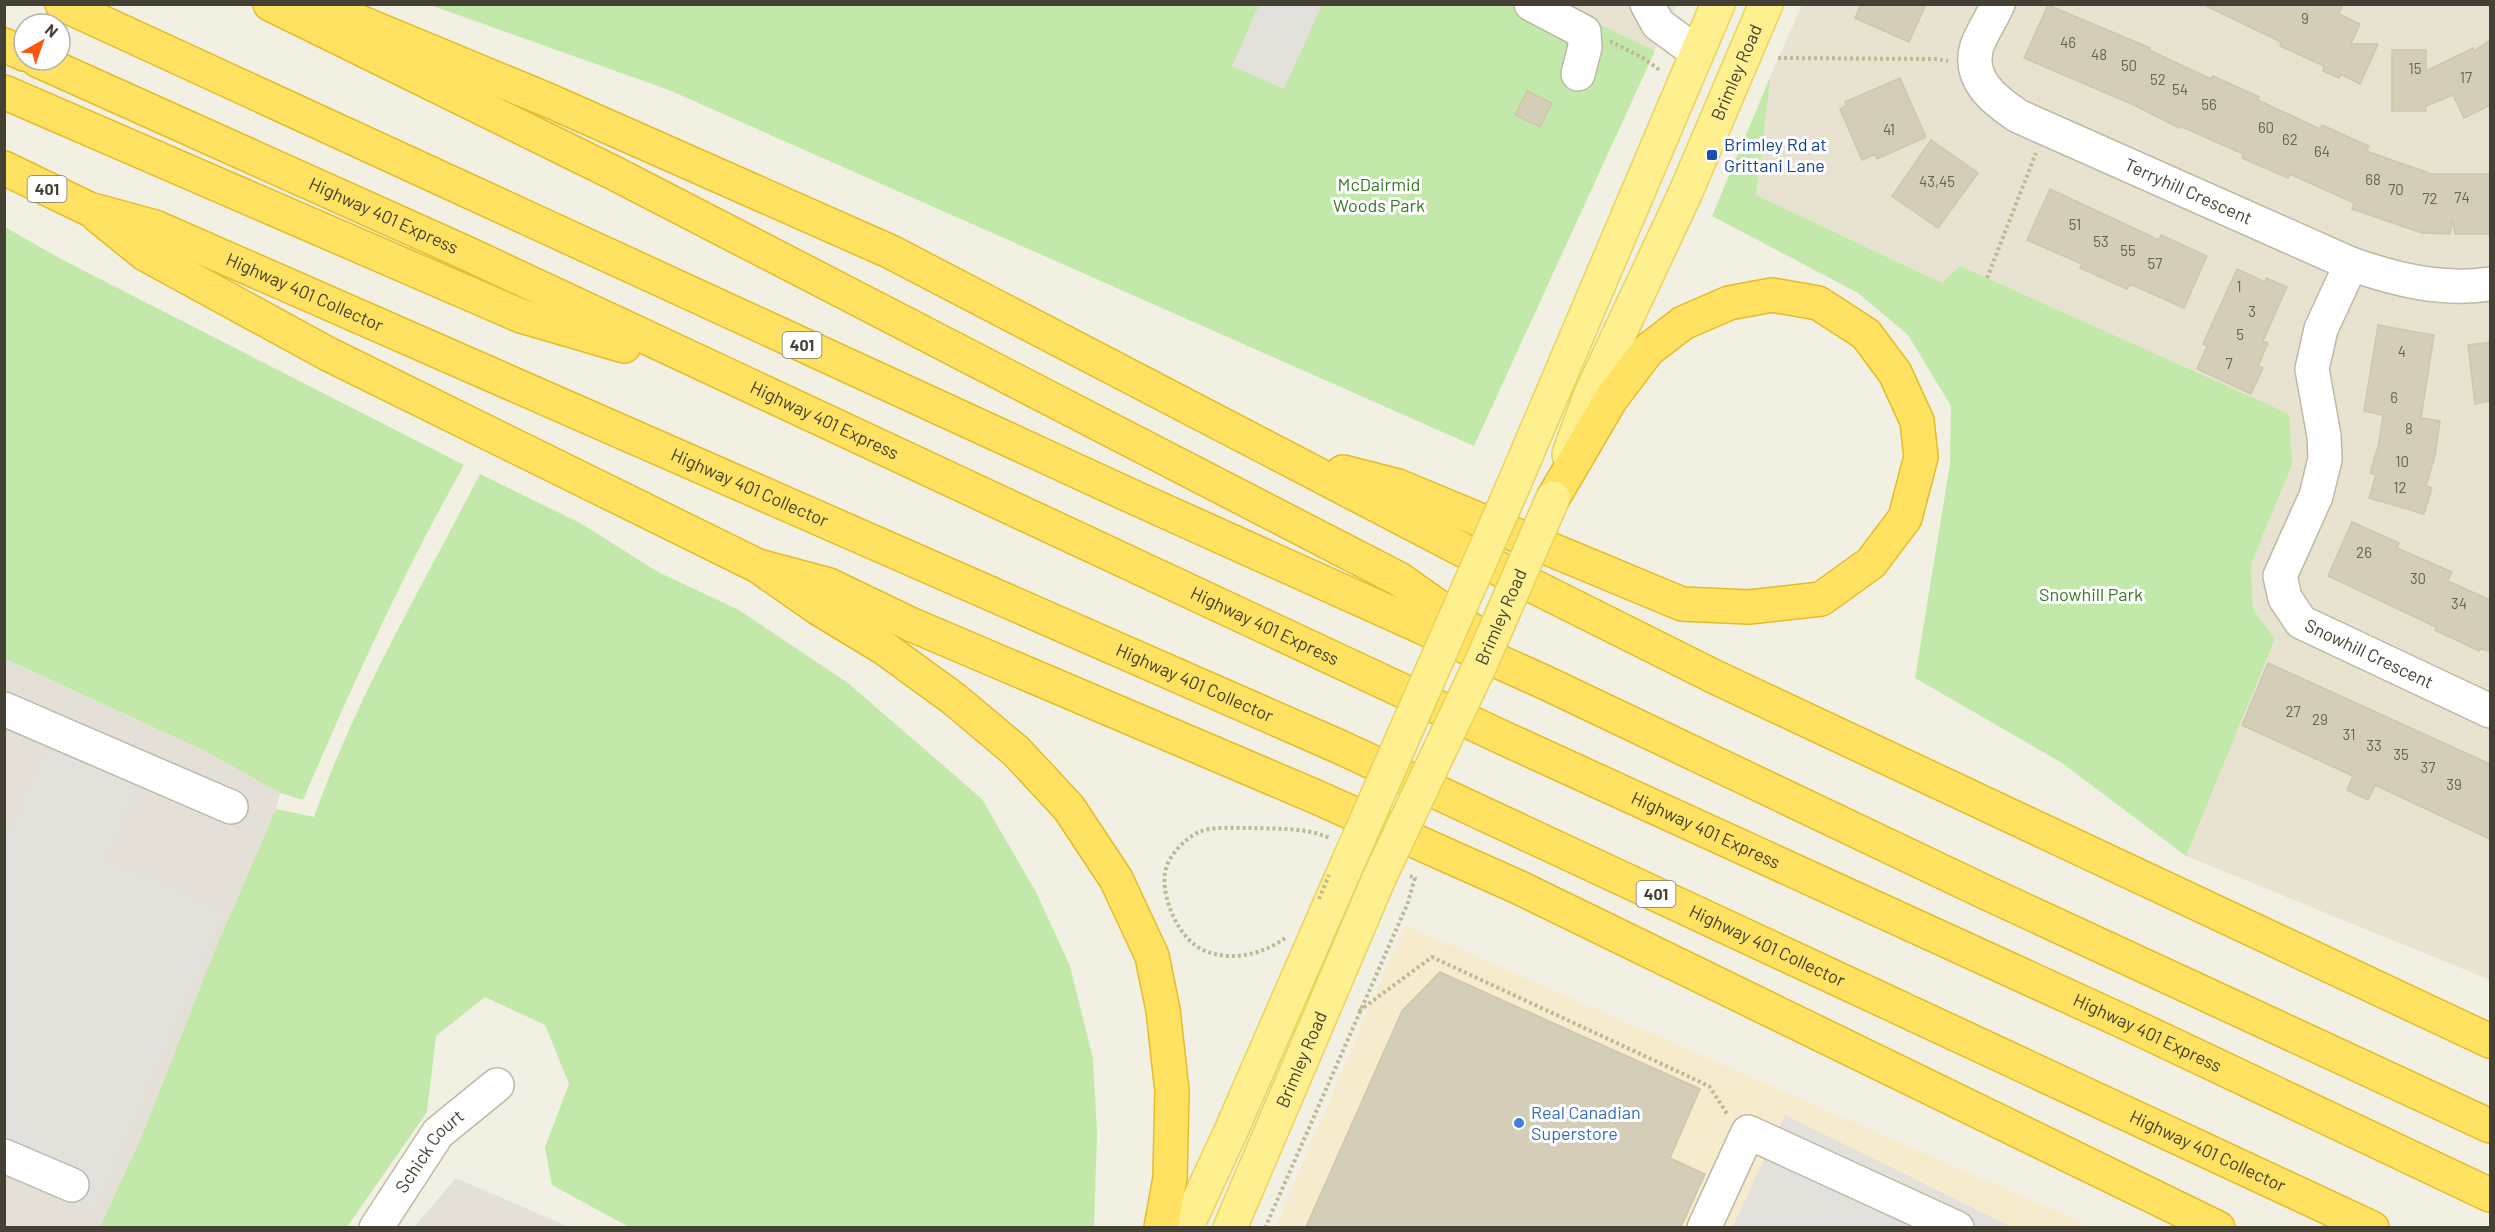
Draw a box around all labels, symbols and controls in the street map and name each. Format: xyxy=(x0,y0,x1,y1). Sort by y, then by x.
house number: 9 xyxy=(2301,9,2309,27)
north arrow xyxy=(12,12,72,72)
text: N xyxy=(42,19,62,41)
street label: Brimley Road xyxy=(1706,21,1766,124)
house number: 46 xyxy=(2060,33,2076,51)
house number: 48 xyxy=(2091,45,2107,63)
house number: 50 xyxy=(2121,56,2137,74)
house number: 15 xyxy=(2409,59,2421,77)
house number: 17 xyxy=(2460,68,2472,86)
house number: 52 xyxy=(2150,70,2166,88)
house number: 54 xyxy=(2172,80,2188,98)
house number: 56 xyxy=(2201,95,2217,113)
house number: 60 xyxy=(2258,118,2274,136)
house number: 41 xyxy=(1883,120,1895,138)
house number: 62 xyxy=(2282,130,2298,148)
place label: Brimley Rd at Grittani Lane xyxy=(1724,133,1827,176)
house number: 64 xyxy=(2314,142,2330,160)
marker: Brimley Rd at Grittani Lane xyxy=(1705,148,1719,162)
street label: Terryhill Crescent xyxy=(2121,153,2256,229)
house number: 68 xyxy=(2365,170,2381,188)
street label: Highway 401 Express xyxy=(306,172,462,258)
house number: 43,45 xyxy=(1919,172,1955,190)
park label: McDairmid Woods Park xyxy=(1333,173,1425,216)
road number: 401 xyxy=(28,176,66,202)
house number: 70 xyxy=(2388,180,2404,198)
house number: 74 xyxy=(2454,188,2470,206)
house number: 72 xyxy=(2422,189,2438,207)
house number: 51 xyxy=(2069,215,2081,233)
house number: 53 xyxy=(2093,232,2109,250)
house number: 55 xyxy=(2120,241,2136,259)
street label: Highway 401 Collector xyxy=(223,248,387,336)
house number: 57 xyxy=(2148,254,2162,272)
house number: 1 xyxy=(2236,277,2242,295)
house number: 3 xyxy=(2248,302,2256,320)
house number: 5 xyxy=(2236,325,2244,343)
road number: 401 xyxy=(782,332,822,358)
house number: 4 xyxy=(2398,342,2406,360)
house number: 7 xyxy=(2225,354,2233,372)
street label: Highway 401 Express xyxy=(747,375,902,464)
house number: 6 xyxy=(2390,388,2398,406)
house number: 8 xyxy=(2405,419,2413,437)
street label: Highway 401 Collector xyxy=(668,443,832,531)
house number: 10 xyxy=(2395,452,2409,470)
house number: 12 xyxy=(2393,478,2407,496)
house number: 26 xyxy=(2356,543,2372,561)
street label: Brimley Road xyxy=(1470,565,1531,668)
house number: 30 xyxy=(2410,569,2426,587)
street label: Highway 401 Express xyxy=(1187,581,1343,670)
park label: Snowhill Park xyxy=(2039,583,2143,605)
house number: 34 xyxy=(2451,594,2467,612)
street label: Snowhill Crescent xyxy=(2302,613,2437,693)
street label: Highway 401 Collector xyxy=(1113,638,1277,727)
house number: 27 xyxy=(2285,702,2301,720)
house number: 29 xyxy=(2312,710,2328,728)
house number: 31 xyxy=(2343,725,2355,743)
house number: 33 xyxy=(2366,736,2382,754)
house number: 35 xyxy=(2393,745,2409,763)
house number: 37 xyxy=(2421,758,2435,776)
house number: 39 xyxy=(2446,775,2462,793)
street label: Highway 401 Express xyxy=(1628,786,1784,873)
road number: 401 xyxy=(1636,881,1676,907)
street label: Highway 401 Collector xyxy=(1686,899,1849,991)
street label: Highway 401 Express xyxy=(2070,988,2226,1076)
street label: Brimley Road xyxy=(1271,1008,1331,1111)
place label: Real Canadian Superstore xyxy=(1531,1101,1641,1144)
street label: Schick Court xyxy=(390,1104,468,1197)
street label: Highway 401 Collector xyxy=(2126,1105,2290,1196)
marker: Real Canadian Superstore xyxy=(1512,1116,1526,1130)

